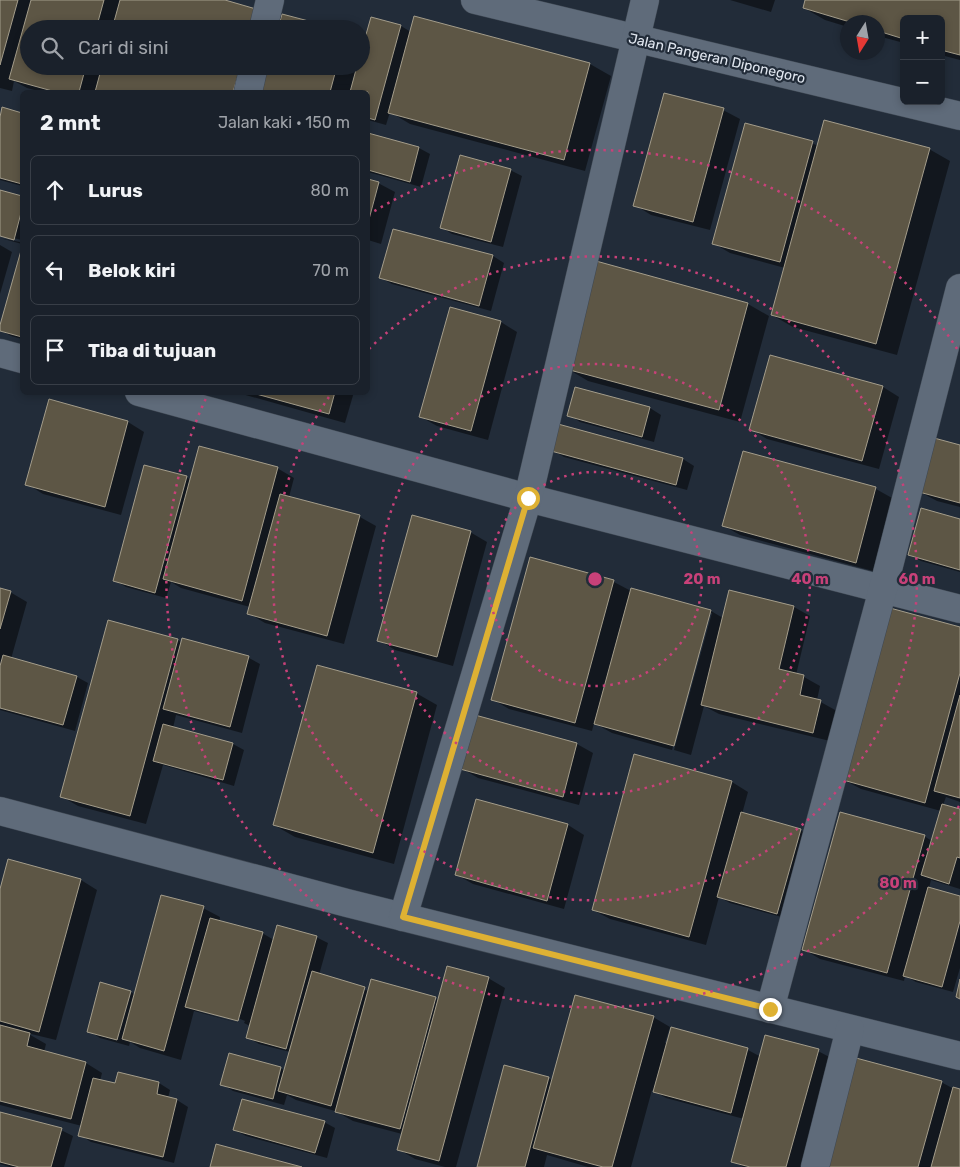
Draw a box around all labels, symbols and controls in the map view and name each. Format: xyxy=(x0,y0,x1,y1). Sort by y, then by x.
north arrow xyxy=(840,15,885,60)
map controls xyxy=(900,15,945,105)
button: + xyxy=(900,15,945,60)
search box xyxy=(20,20,370,75)
street label: Jalan Pangeran Diponegoro xyxy=(627,30,807,87)
icon: search xyxy=(38,34,66,62)
text: Cari di sini xyxy=(78,36,169,59)
button: − xyxy=(900,60,945,105)
text: 2 mnt xyxy=(40,110,101,135)
text: Jalan kaki · 150 m xyxy=(218,113,350,132)
icon: ahead xyxy=(41,176,69,204)
text: Lurus xyxy=(88,179,143,202)
text: 80 m xyxy=(311,181,349,200)
icon: left xyxy=(41,256,69,284)
text: Belok kiri xyxy=(88,259,175,282)
text: 70 m xyxy=(312,261,349,280)
icon: arrive xyxy=(41,336,69,364)
text: Tiba di tujuan xyxy=(88,339,216,362)
route start xyxy=(517,487,540,510)
centre of rings xyxy=(586,570,604,588)
text: 20 m xyxy=(684,570,720,588)
text: 40 m xyxy=(791,570,829,588)
text: 60 m xyxy=(899,570,935,588)
text: 80 m xyxy=(879,874,917,892)
route end xyxy=(759,998,782,1021)

